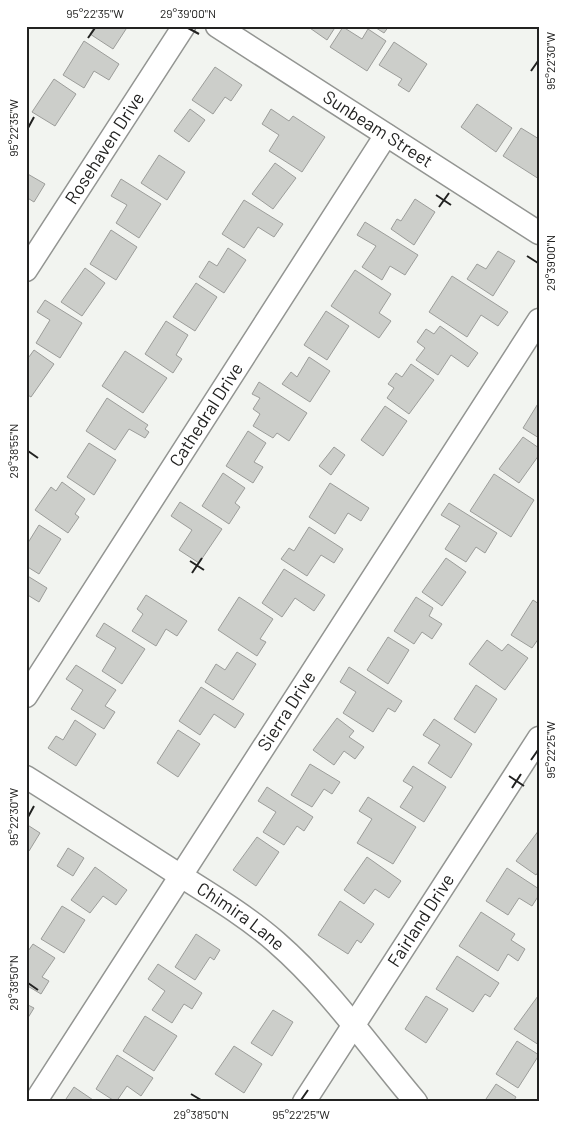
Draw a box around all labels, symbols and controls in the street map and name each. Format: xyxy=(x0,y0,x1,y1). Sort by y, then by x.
text: 95°22'35"W xyxy=(66,6,124,20)
text: 29°39'00"N xyxy=(160,6,216,20)
text: 95°22'30"W xyxy=(543,31,557,90)
street label: Sunbeam Street xyxy=(319,85,437,172)
street label: Rosehaven Drive xyxy=(60,88,148,208)
text: 95°22'35"W xyxy=(6,99,20,157)
text: 29°39'00"N xyxy=(543,235,557,291)
street label: Cathedral Drive xyxy=(164,358,247,470)
text: 29°38'55"N xyxy=(6,424,20,478)
street label: Sierra Drive xyxy=(252,666,320,755)
text: 95°22'25"W xyxy=(543,721,557,779)
text: 95°22'30"W xyxy=(6,787,20,846)
street label: Fairland Drive xyxy=(382,869,458,971)
street label: Chimira Lane xyxy=(193,877,290,955)
text: 29°38'50"N xyxy=(6,955,20,1011)
text: 29°38'50"N xyxy=(173,1107,229,1121)
text: 95°22'25"W xyxy=(272,1107,330,1121)

